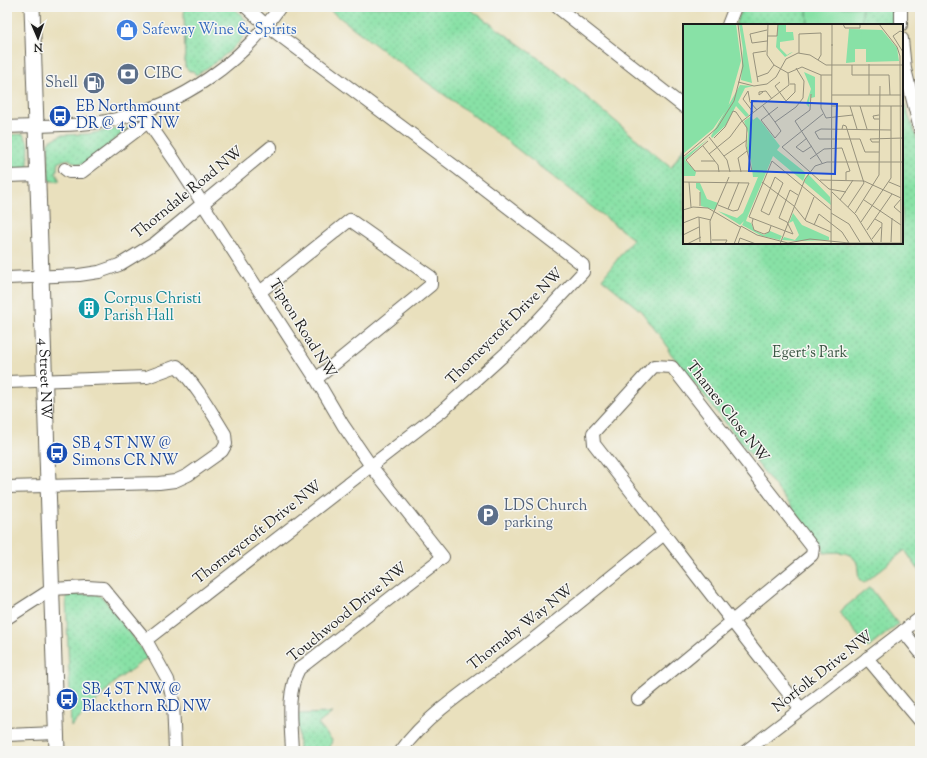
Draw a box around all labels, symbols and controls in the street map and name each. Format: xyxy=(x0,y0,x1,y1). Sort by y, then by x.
shop icon: Safeway Wine & Spirits xyxy=(114,17,140,43)
north arrow xyxy=(18,18,58,58)
place label: Safeway Wine & Spirits xyxy=(142,20,297,41)
inset map xyxy=(683,24,903,244)
text: N xyxy=(33,39,44,55)
bank icon: CIBC xyxy=(115,61,141,87)
place label: CIBC xyxy=(144,64,183,85)
fuel station icon: Shell xyxy=(81,70,107,96)
place label: Shell xyxy=(45,73,78,94)
place label: EB Northmount DR @ 4 ST NW xyxy=(76,97,180,135)
bus stop icon: EB Northmount DR @ 4 ST NW xyxy=(47,103,73,129)
street label: Thorndale Road NW xyxy=(128,142,248,244)
street label: Thorneycroft Drive NW xyxy=(442,264,568,390)
street label: Tipton Road NW xyxy=(263,275,341,383)
place label: Corpus Christi Parish Hall xyxy=(104,289,202,327)
building icon: Corpus Christi Parish Hall xyxy=(76,295,102,321)
street label: 4 Street NW xyxy=(33,338,56,420)
park label: Egert's Park xyxy=(772,343,848,364)
street label: Thames Close NW xyxy=(681,357,774,467)
place label: SB 4 ST NW @ Simons CR NW xyxy=(72,434,179,472)
bus stop icon: SB 4 ST NW @ Simons CR NW xyxy=(44,440,70,466)
street label: Thorneycroft Drive NW xyxy=(189,476,327,590)
place label: LDS Church parking xyxy=(504,496,588,534)
parking icon: LDS Church parking xyxy=(475,502,501,528)
street label: Touchwood Drive NW xyxy=(284,558,412,668)
street label: Thornaby Way NW xyxy=(464,580,579,676)
street label: Norfolk Drive NW xyxy=(768,626,878,718)
place label: SB 4 ST NW @ Blackthorn RD NW xyxy=(82,680,211,718)
bus stop icon: SB 4 ST NW @ Blackthorn RD NW xyxy=(54,686,80,712)

